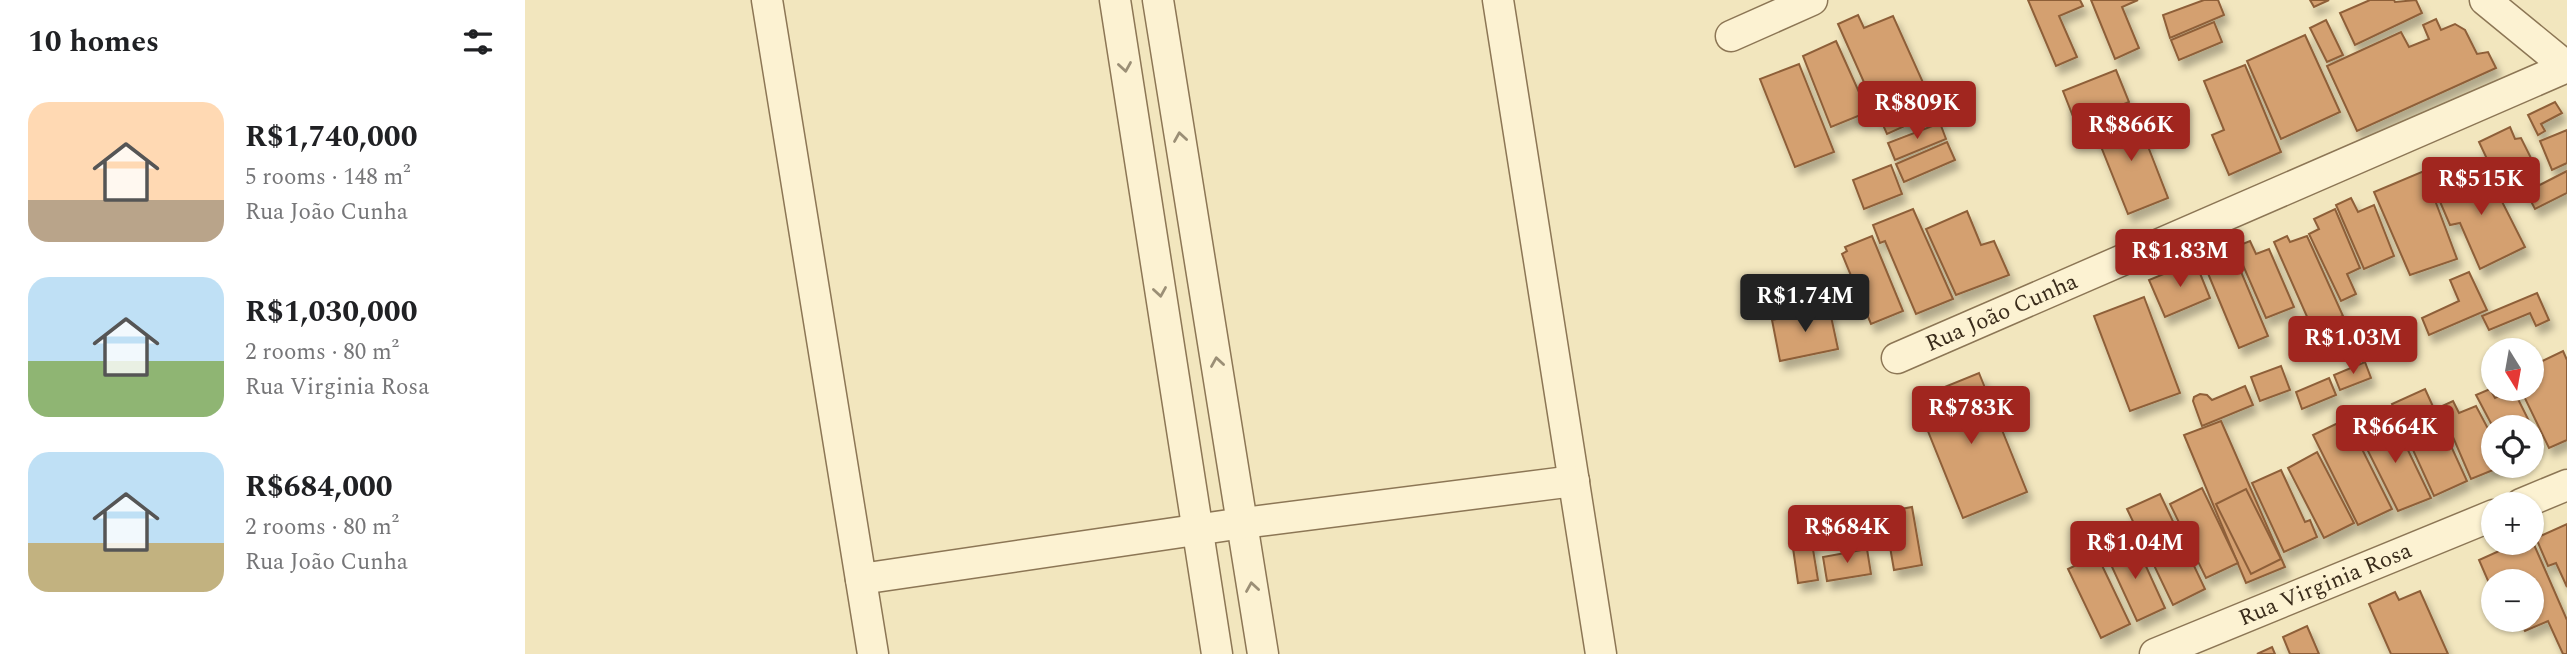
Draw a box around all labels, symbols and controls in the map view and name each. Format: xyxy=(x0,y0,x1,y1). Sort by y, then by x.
text: 10 homes xyxy=(28,19,159,65)
icon: filters xyxy=(459,23,497,61)
one-way arrow xyxy=(1118,62,1133,73)
pin: R$809K xyxy=(1860,82,1974,141)
text: R$809K xyxy=(1874,86,1960,121)
pin: R$866K xyxy=(2074,104,2188,163)
text: R$866K xyxy=(2088,108,2174,143)
text: R$1,740,000 xyxy=(245,114,418,160)
icon: home xyxy=(84,130,168,214)
one-way arrow xyxy=(1173,131,1188,143)
pin: R$515K xyxy=(2424,158,2538,217)
text: 5 rooms · 148 m² xyxy=(245,160,411,195)
text: R$515K xyxy=(2438,162,2524,197)
text: Rua João Cunha xyxy=(245,195,408,230)
pin: R$1.83M xyxy=(2115,230,2245,289)
text: R$1.83M xyxy=(2131,234,2229,269)
street label: Rua João Cunha xyxy=(1920,264,2083,361)
pin: R$1.74M xyxy=(1740,274,1870,334)
text: R$1.74M xyxy=(1756,279,1854,314)
one-way arrow xyxy=(1152,286,1167,298)
text: R$1,030,000 xyxy=(245,289,418,335)
icon: home xyxy=(84,305,168,389)
pin: R$1.03M xyxy=(2288,316,2418,376)
text: R$1.03M xyxy=(2304,321,2402,356)
text: 2 rooms · 80 m² xyxy=(245,335,399,370)
north arrow xyxy=(2481,338,2545,401)
map controls xyxy=(2481,338,2544,632)
one-way arrow xyxy=(1210,356,1225,368)
text: Rua Virginia Rosa xyxy=(245,370,429,405)
pin: R$783K xyxy=(1914,386,2028,446)
text: R$783K xyxy=(1928,391,2014,426)
pin: R$664K xyxy=(2338,406,2452,465)
text: R$664K xyxy=(2352,410,2438,445)
button: locate xyxy=(2481,415,2544,478)
text: R$684,000 xyxy=(245,464,393,510)
icon: home xyxy=(84,480,168,564)
button: + xyxy=(2481,492,2544,555)
pin: R$684K xyxy=(1790,505,1904,565)
text: 2 rooms · 80 m² xyxy=(245,510,399,545)
text: R$684K xyxy=(1804,510,1890,545)
pin: R$1.04M xyxy=(2070,522,2200,581)
text: R$1.04M xyxy=(2086,526,2184,561)
street label: Rua Virginia Rosa xyxy=(2233,533,2417,635)
text: Rua João Cunha xyxy=(245,545,408,580)
button: − xyxy=(2481,569,2544,632)
one-way arrow xyxy=(1245,581,1260,592)

